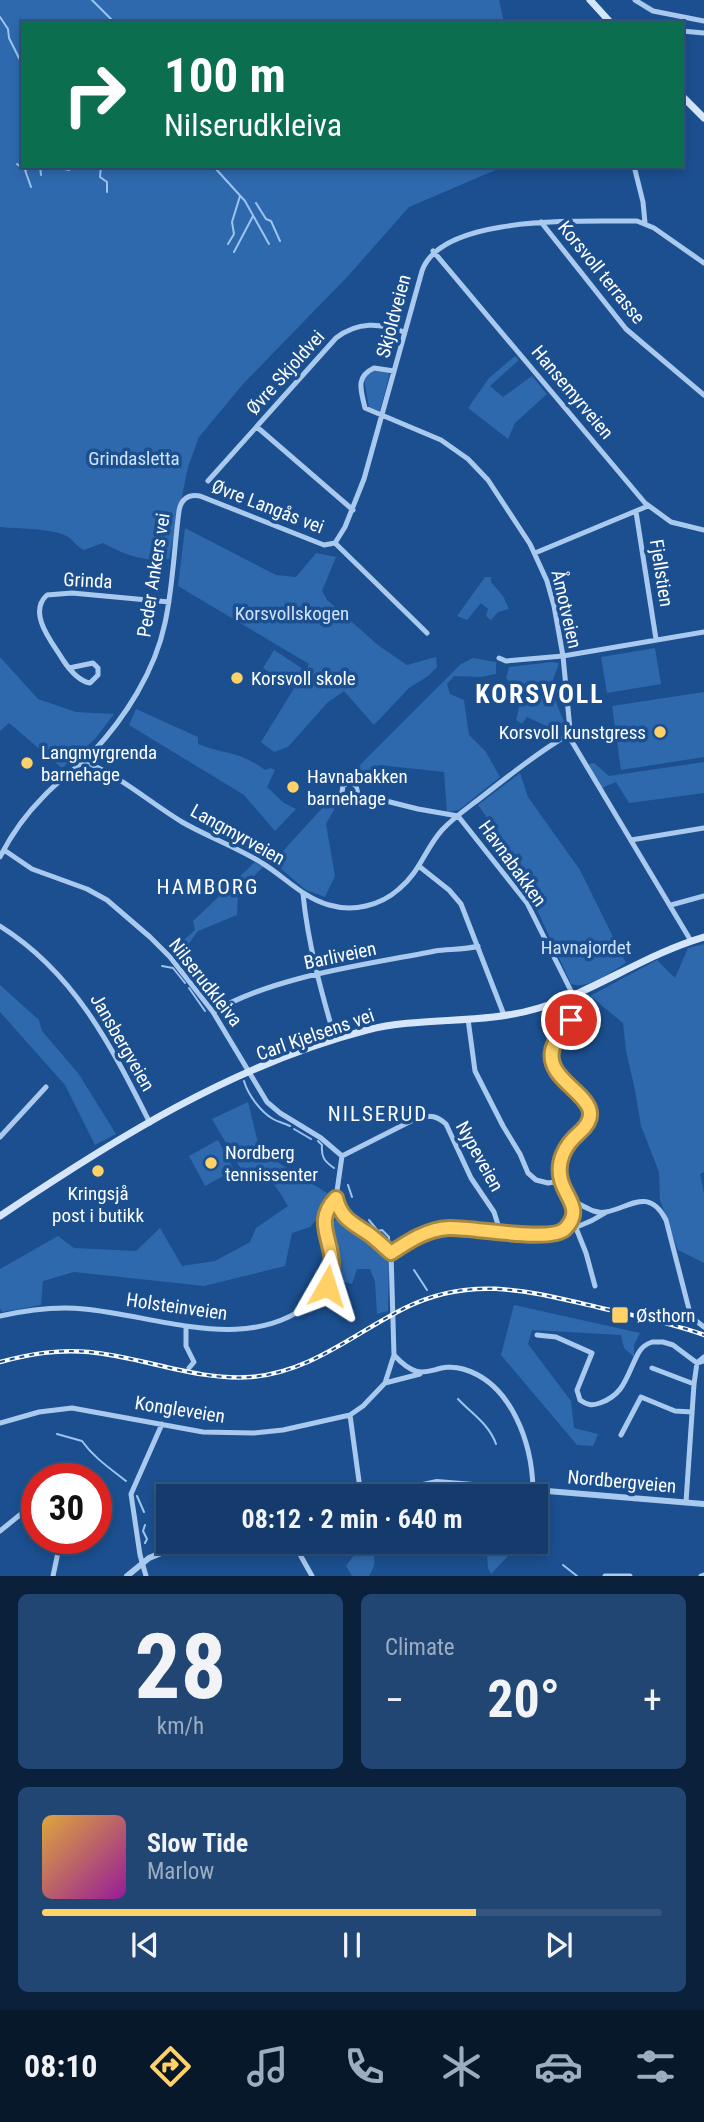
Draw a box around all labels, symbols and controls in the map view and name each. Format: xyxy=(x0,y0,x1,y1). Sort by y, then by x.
text: 100 m xyxy=(164,47,286,104)
icon: right xyxy=(49,49,140,140)
text: Nilserudkleiva xyxy=(164,106,342,144)
street label: Korsvoll terrasse xyxy=(553,216,650,328)
street label: Skjoldveien xyxy=(371,272,416,360)
street label: Øvre Skjoldvei xyxy=(241,325,329,419)
street label: Hansemyrveien xyxy=(527,341,618,444)
park label: Grindasletta xyxy=(88,447,180,470)
street label: Øvre Langås vei xyxy=(208,474,327,538)
street label: Peder Ankers vei xyxy=(132,511,175,639)
street label: Fjellstien xyxy=(645,538,678,608)
street label: Grinda xyxy=(63,568,113,593)
street label: Åmotveien xyxy=(546,568,587,651)
park label: Korsvollskogen xyxy=(235,602,349,625)
place label: Korsvoll skole xyxy=(251,667,356,690)
marker: Korsvoll skole xyxy=(229,670,245,686)
district label: KORSVOLL xyxy=(475,679,605,709)
place label: Korsvoll kunstgress xyxy=(499,721,646,744)
marker: Korsvoll kunstgress xyxy=(652,724,668,740)
place label: Langmyrgrenda barnehage xyxy=(41,741,157,786)
marker: Langmyrgrenda barnehage xyxy=(19,755,35,771)
place label: Havnabakken barnehage xyxy=(307,765,408,810)
marker: Havnabakken barnehage xyxy=(285,779,301,795)
street label: Langmyrveien xyxy=(187,799,289,870)
street label: Havnabakken xyxy=(474,816,551,911)
district label: HAMBORG xyxy=(157,875,259,899)
street label: Nilserudkleiva xyxy=(164,934,247,1031)
park label: Havnajordet xyxy=(541,936,631,959)
street label: Barliveien xyxy=(302,937,378,974)
street label: Jansbergveien xyxy=(85,989,160,1095)
pin xyxy=(541,990,601,1050)
icon: arrive xyxy=(552,1001,590,1039)
street label: Carl Kjelsens vei xyxy=(253,1004,377,1065)
district label: NILSERUD xyxy=(328,1102,428,1126)
street label: Nypeveien xyxy=(451,1117,508,1196)
place label: Nordberg tennissenter xyxy=(225,1141,318,1186)
marker: Nordberg tennissenter xyxy=(203,1155,219,1171)
marker: Kringsjå post i butikk xyxy=(90,1163,106,1179)
place label: Kringsjå post i butikk xyxy=(52,1182,144,1227)
position arrow xyxy=(290,1249,364,1323)
street label: Holsteinveien xyxy=(125,1288,229,1325)
place label: Østhorn xyxy=(636,1304,695,1327)
marker: Østhorn xyxy=(610,1305,630,1325)
street label: Kongleveien xyxy=(133,1391,227,1428)
speed limit sign: 30 xyxy=(21,1463,112,1554)
street label: Nordbergveien xyxy=(567,1465,677,1498)
text: 08:12 · 2 min · 640 m xyxy=(242,1504,462,1534)
text: 28 xyxy=(135,1614,226,1720)
text: Climate xyxy=(385,1634,455,1661)
text: 20° xyxy=(487,1669,560,1730)
text: − xyxy=(385,1678,404,1722)
text: + xyxy=(643,1678,662,1722)
text: km/h xyxy=(157,1713,204,1740)
text: Slow Tide xyxy=(147,1828,248,1858)
text: Marlow xyxy=(147,1858,214,1885)
icon: previous xyxy=(126,1926,164,1964)
icon: pause xyxy=(333,1926,371,1964)
icon: next xyxy=(540,1926,578,1964)
icon: directions xyxy=(146,2042,195,2091)
icon: music xyxy=(243,2042,292,2091)
icon: phone xyxy=(340,2042,389,2091)
icon: climate xyxy=(437,2042,486,2091)
icon: car xyxy=(534,2042,583,2091)
icon: filters xyxy=(631,2042,680,2091)
text: 08:10 xyxy=(24,2047,97,2085)

